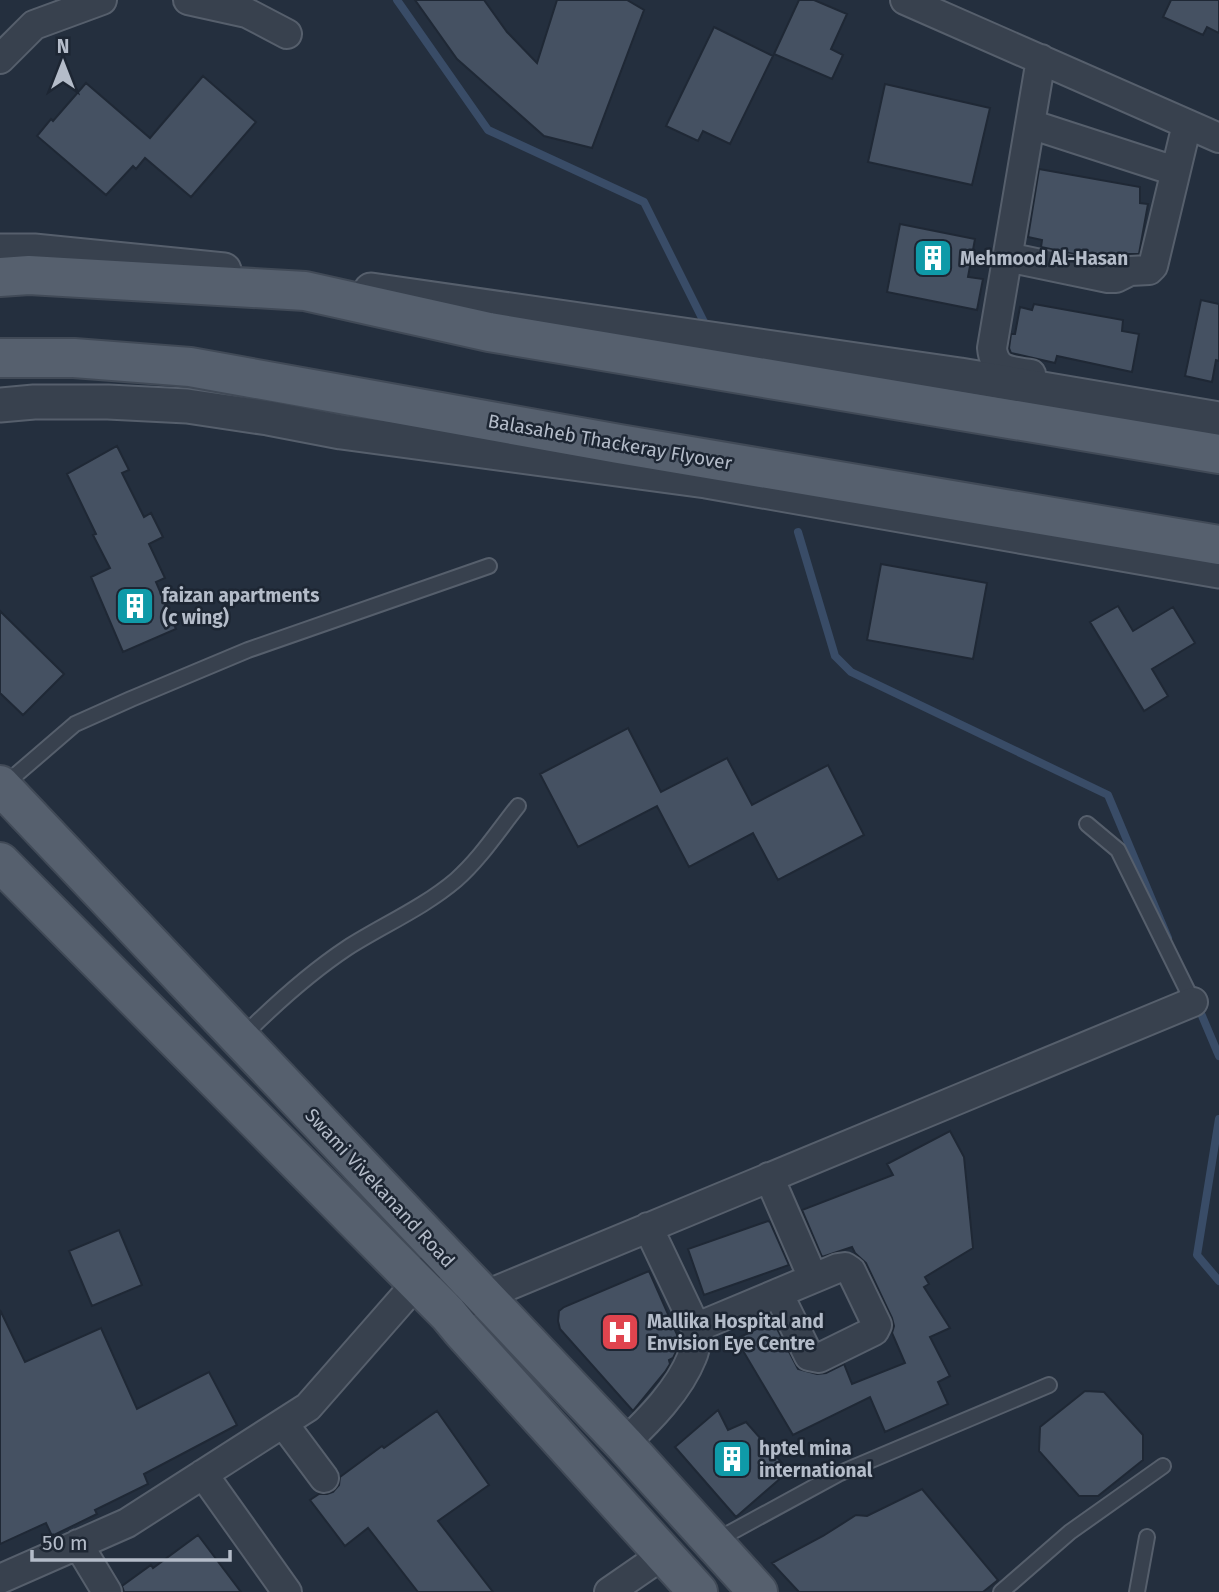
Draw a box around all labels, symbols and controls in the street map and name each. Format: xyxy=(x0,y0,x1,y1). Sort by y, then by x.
north arrow xyxy=(28,28,98,98)
text: N xyxy=(57,35,69,58)
building icon: Mehmood Al-Hasan xyxy=(912,237,954,279)
place label: Mehmood Al-Hasan xyxy=(960,247,1128,270)
street label: Balasaheb Thackeray Flyover xyxy=(486,409,734,475)
place label: faizan apartments (c wing) xyxy=(162,584,319,629)
building icon: faizan apartments (c wing) xyxy=(114,585,156,627)
street label: Swami Vivekanand Road xyxy=(300,1104,460,1272)
place label: Mallika Hospital and Envision Eye Centre xyxy=(647,1310,824,1355)
hospital icon: Mallika Hospital and Envision Eye Centre xyxy=(599,1311,641,1353)
place label: hptel mina international xyxy=(759,1437,873,1482)
building icon: hptel mina international xyxy=(711,1438,753,1480)
scale bar xyxy=(32,1518,229,1562)
text: 50 m xyxy=(42,1530,88,1556)

